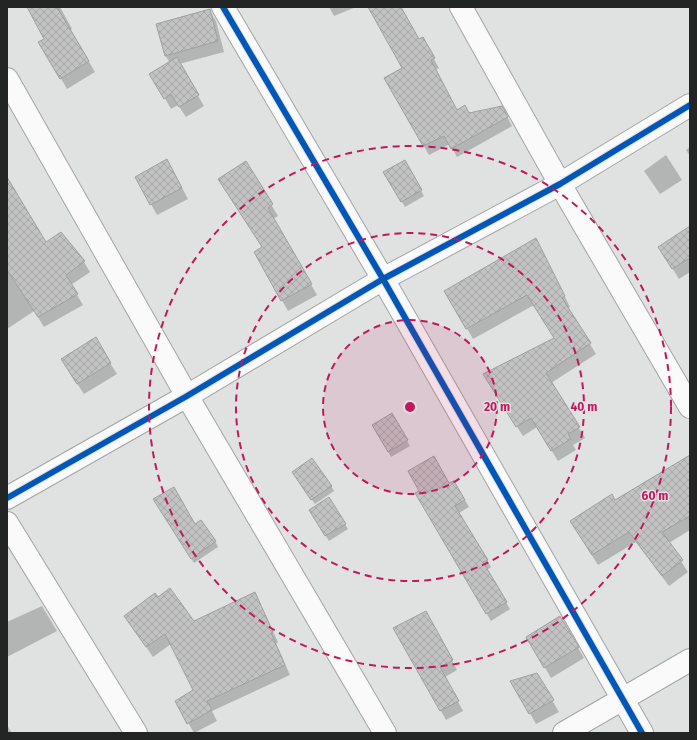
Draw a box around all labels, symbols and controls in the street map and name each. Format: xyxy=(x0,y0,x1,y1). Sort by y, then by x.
centre of rings xyxy=(403,400,417,414)
text: 20 m xyxy=(484,400,510,414)
text: 40 m xyxy=(571,400,597,414)
text: 60 m xyxy=(642,489,668,503)

